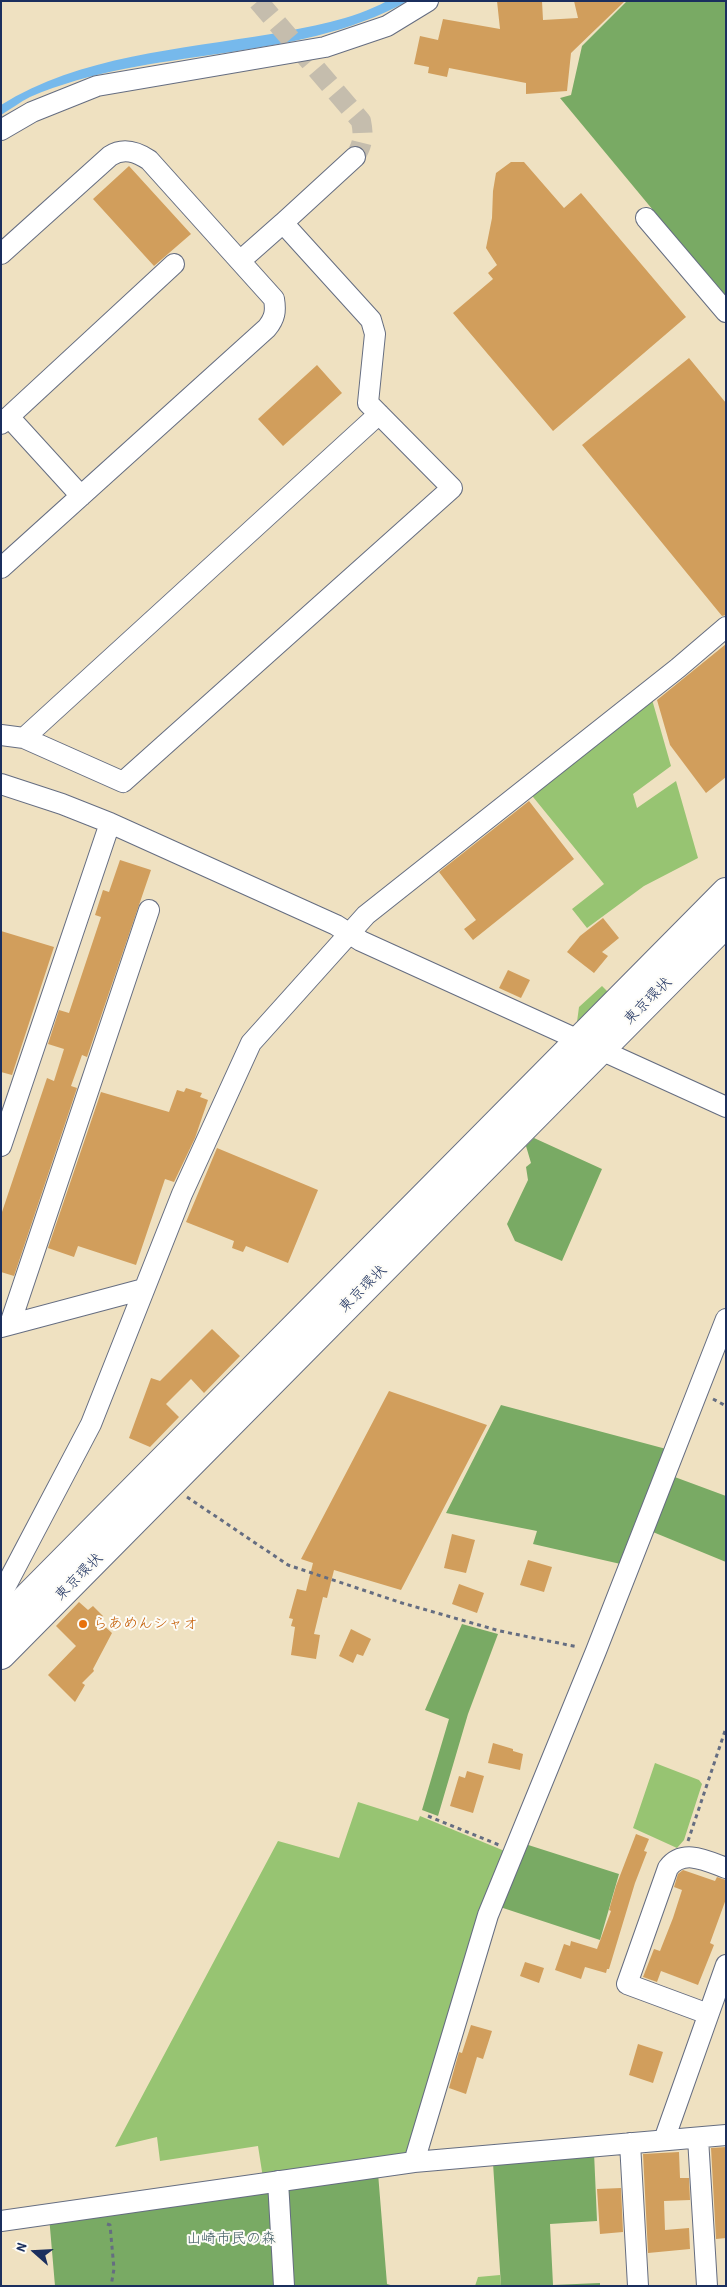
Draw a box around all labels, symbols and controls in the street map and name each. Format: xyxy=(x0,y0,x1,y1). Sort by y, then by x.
street label: 東京環状 xyxy=(620,973,676,1029)
street label: 東京環状 xyxy=(335,1261,391,1317)
street label: 東京環状 xyxy=(51,1549,107,1605)
place label: らあめんシャオ xyxy=(93,1615,198,1633)
marker: らあめんシャオ xyxy=(77,1618,89,1630)
north arrow xyxy=(10,2227,60,2277)
park label: 山崎市民の森 xyxy=(186,2230,276,2248)
text: N xyxy=(10,2240,31,2254)

